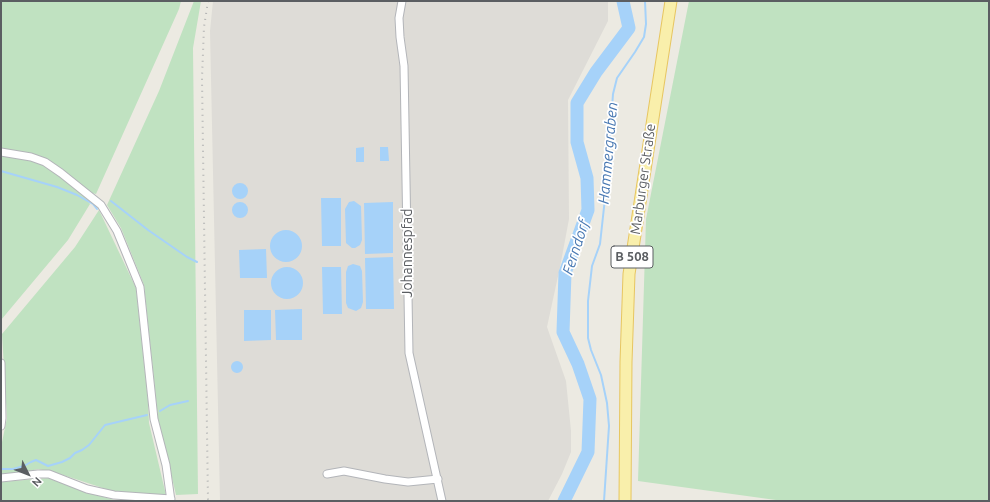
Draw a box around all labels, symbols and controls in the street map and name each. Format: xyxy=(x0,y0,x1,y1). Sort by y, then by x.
water label: Hammergraben xyxy=(595,101,621,205)
street label: Marburger Straße xyxy=(627,122,659,236)
street label: Johannespfad xyxy=(399,209,415,297)
water label: Ferndorf xyxy=(559,217,593,277)
road number: B 508 xyxy=(611,246,653,268)
north arrow xyxy=(8,454,48,494)
text: N xyxy=(30,475,44,489)

